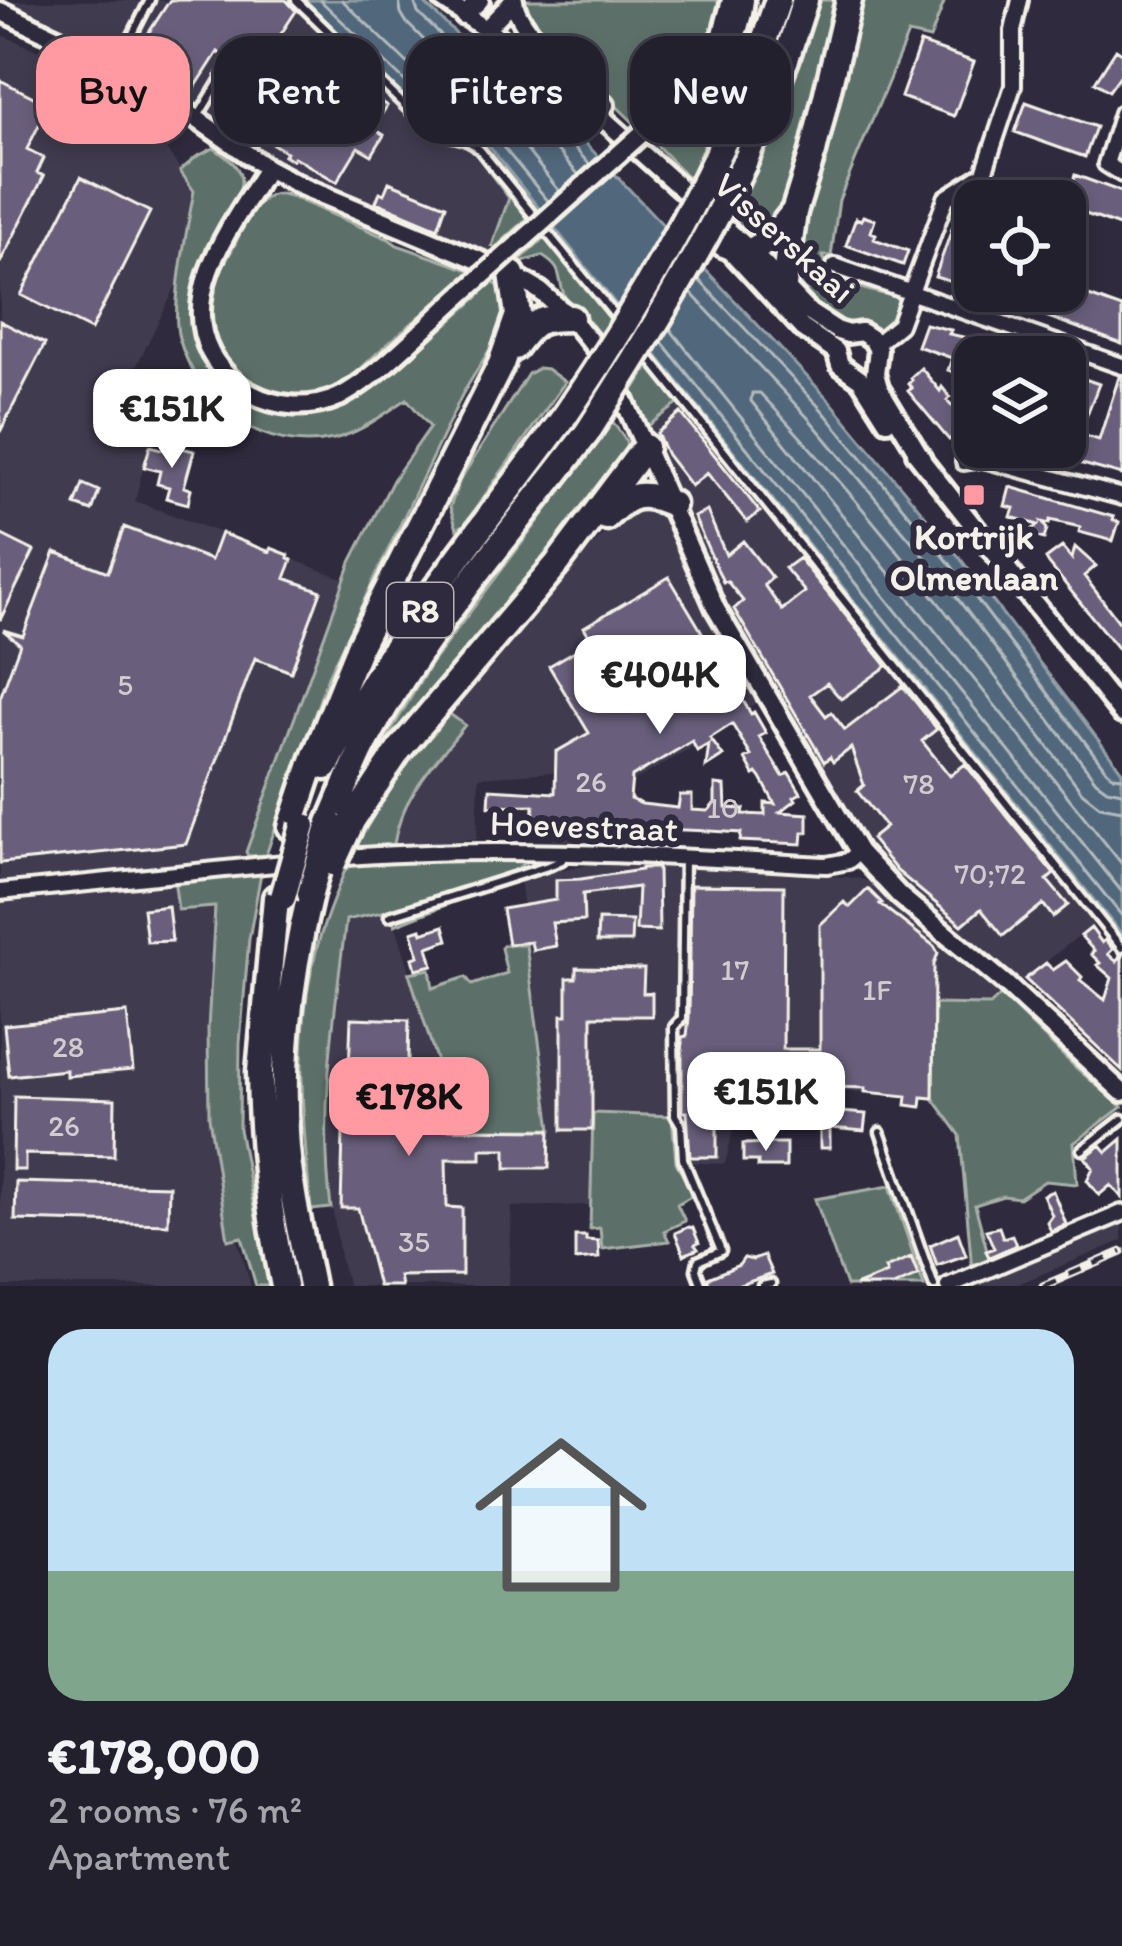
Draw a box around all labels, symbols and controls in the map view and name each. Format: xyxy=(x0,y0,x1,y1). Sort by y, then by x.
chip: Buy xyxy=(36,36,190,144)
chip: Rent xyxy=(214,36,382,144)
chip: Filters xyxy=(406,36,606,144)
chip: New xyxy=(630,36,791,144)
street label: Visserskaai xyxy=(705,163,864,312)
map controls xyxy=(954,180,1086,468)
button: locate xyxy=(954,180,1086,312)
button: layers xyxy=(954,336,1086,468)
pin: €151K xyxy=(88,369,256,471)
text: €151K xyxy=(120,384,224,431)
marker: Kortrijk Olmenlaan xyxy=(961,482,987,508)
place label: Kortrijk Olmenlaan xyxy=(890,515,1059,599)
road number: R8 xyxy=(387,583,453,637)
pin: €404K xyxy=(576,635,744,737)
text: €404K xyxy=(601,650,719,697)
house number: 5 xyxy=(117,666,133,703)
house number: 26 xyxy=(575,763,607,800)
house number: 78 xyxy=(903,765,935,802)
house number: 10 xyxy=(707,789,739,826)
street label: Hoevestraat xyxy=(489,801,679,850)
house number: 70;72 xyxy=(954,855,1026,892)
house number: 17 xyxy=(721,951,750,988)
house number: 1F xyxy=(862,971,892,1008)
house number: 28 xyxy=(52,1028,84,1065)
pin: €151K xyxy=(682,1052,850,1154)
pin: €178K xyxy=(325,1057,493,1159)
text: €151K xyxy=(714,1067,818,1114)
text: €178K xyxy=(356,1072,462,1119)
house number: 26 xyxy=(48,1107,80,1144)
house number: 35 xyxy=(398,1223,430,1260)
icon: home xyxy=(453,1407,669,1623)
text: €178,000 xyxy=(48,1725,260,1786)
text: 2 rooms · 76 m² xyxy=(48,1786,302,1833)
text: Apartment xyxy=(48,1833,230,1880)

